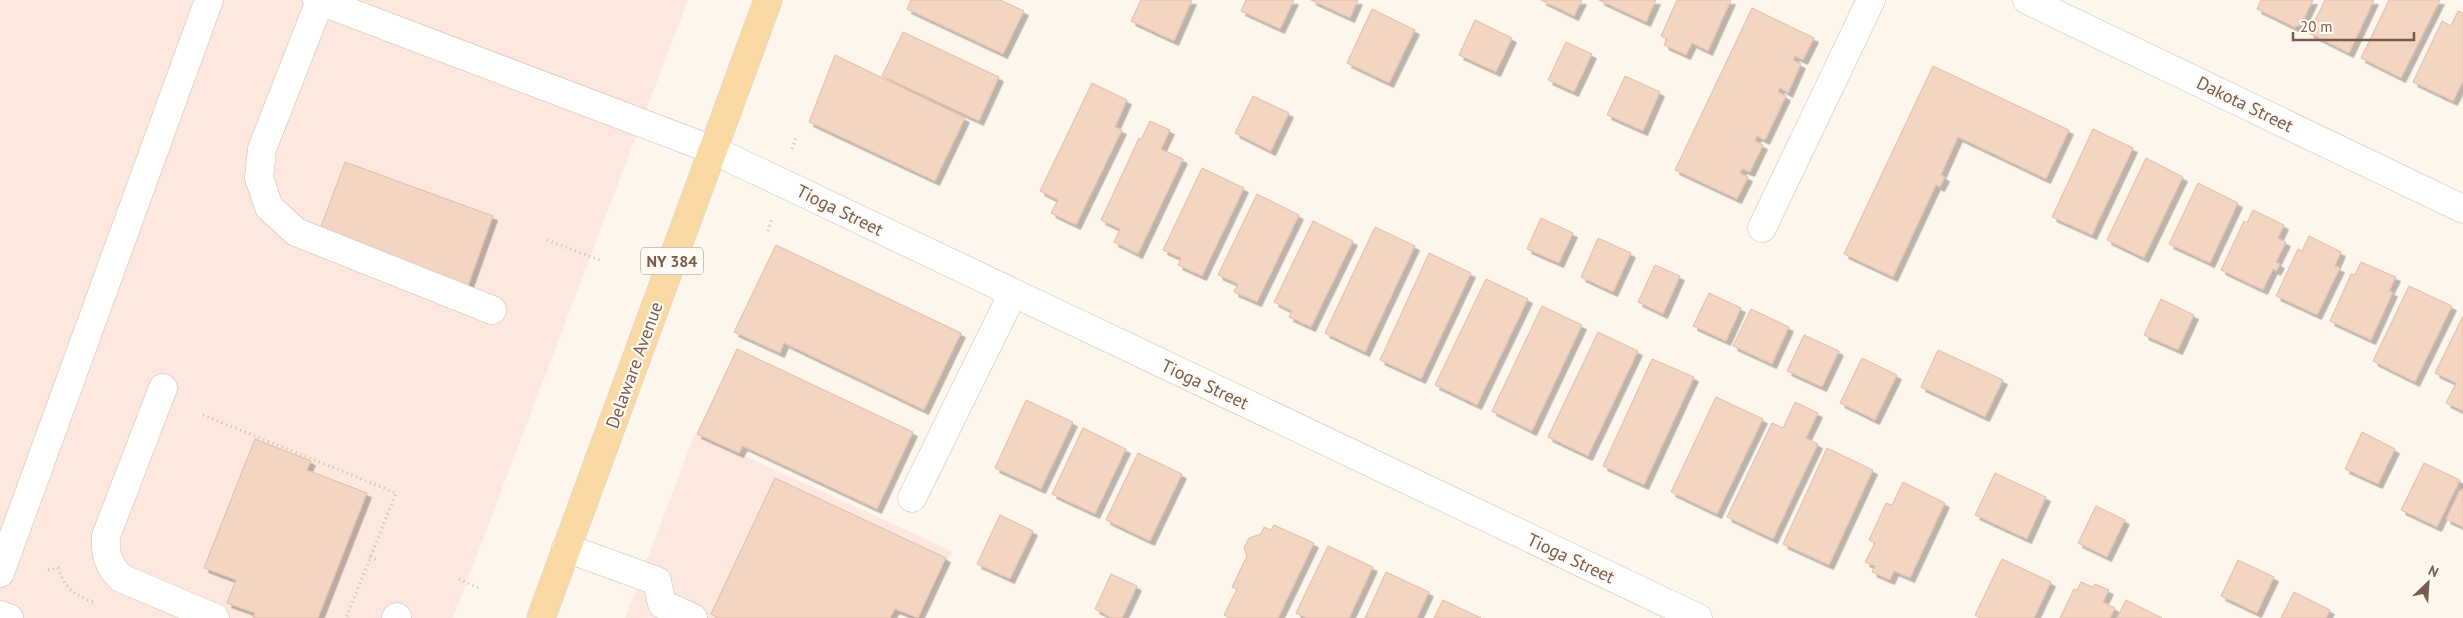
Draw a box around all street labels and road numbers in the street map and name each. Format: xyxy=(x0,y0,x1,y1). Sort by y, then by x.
street label: Dakota Street xyxy=(2193,71,2297,137)
street label: Tioga Street xyxy=(793,179,887,241)
road number: NY 384 xyxy=(641,248,703,274)
street label: Delaware Avenue xyxy=(600,299,668,431)
street label: Tioga Street xyxy=(1158,354,1252,414)
street label: Tioga Street xyxy=(1524,528,1618,588)

